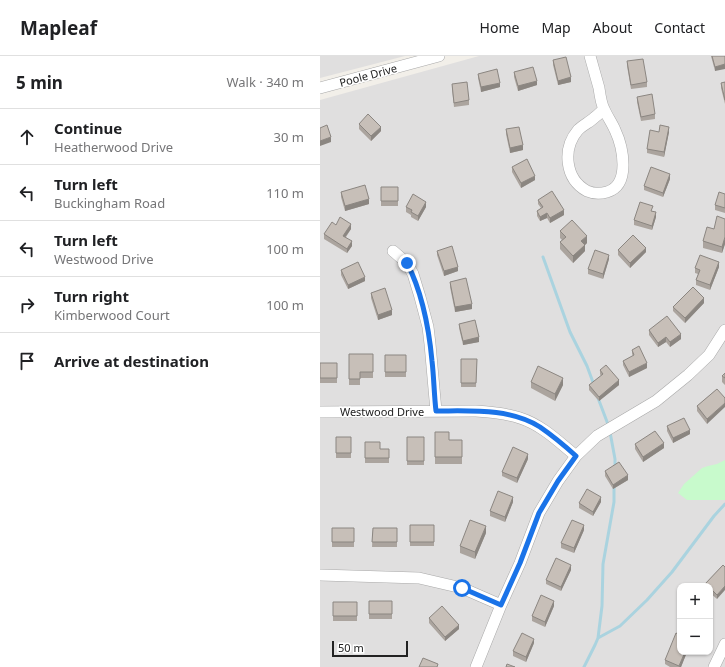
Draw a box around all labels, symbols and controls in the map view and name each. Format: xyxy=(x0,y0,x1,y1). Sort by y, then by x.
text: Mapleaf xyxy=(20,15,97,41)
text: Home xyxy=(480,18,519,37)
text: Map xyxy=(541,18,571,37)
text: About xyxy=(593,18,632,37)
text: Contact xyxy=(654,18,705,37)
street label: Poole Drive xyxy=(338,60,398,90)
text: 5 min xyxy=(16,71,63,94)
text: Walk · 340 m xyxy=(226,73,304,91)
text: Continue xyxy=(54,118,122,138)
icon: ahead xyxy=(16,126,38,148)
text: 30 m xyxy=(274,128,304,146)
text: Heatherwood Drive xyxy=(54,138,173,156)
text: Turn left xyxy=(54,174,118,194)
icon: left xyxy=(16,182,38,204)
text: 110 m xyxy=(266,184,304,202)
text: Buckingham Road xyxy=(54,194,165,212)
text: Turn left xyxy=(54,230,118,250)
icon: left xyxy=(16,238,38,260)
text: 100 m xyxy=(266,240,304,258)
text: Westwood Drive xyxy=(54,250,154,268)
route end xyxy=(398,254,416,272)
text: Turn right xyxy=(54,286,129,306)
icon: right xyxy=(16,294,38,316)
text: 100 m xyxy=(266,296,304,314)
text: Kimberwood Court xyxy=(54,306,170,324)
icon: arrive xyxy=(16,350,38,372)
text: Arrive at destination xyxy=(54,351,209,371)
street label: Westwood Drive xyxy=(340,404,424,419)
route start xyxy=(453,579,471,597)
map controls xyxy=(677,583,713,655)
button: + xyxy=(677,583,713,619)
button: − xyxy=(677,619,713,655)
scale bar xyxy=(332,639,408,658)
text: 50 m xyxy=(338,640,364,655)

